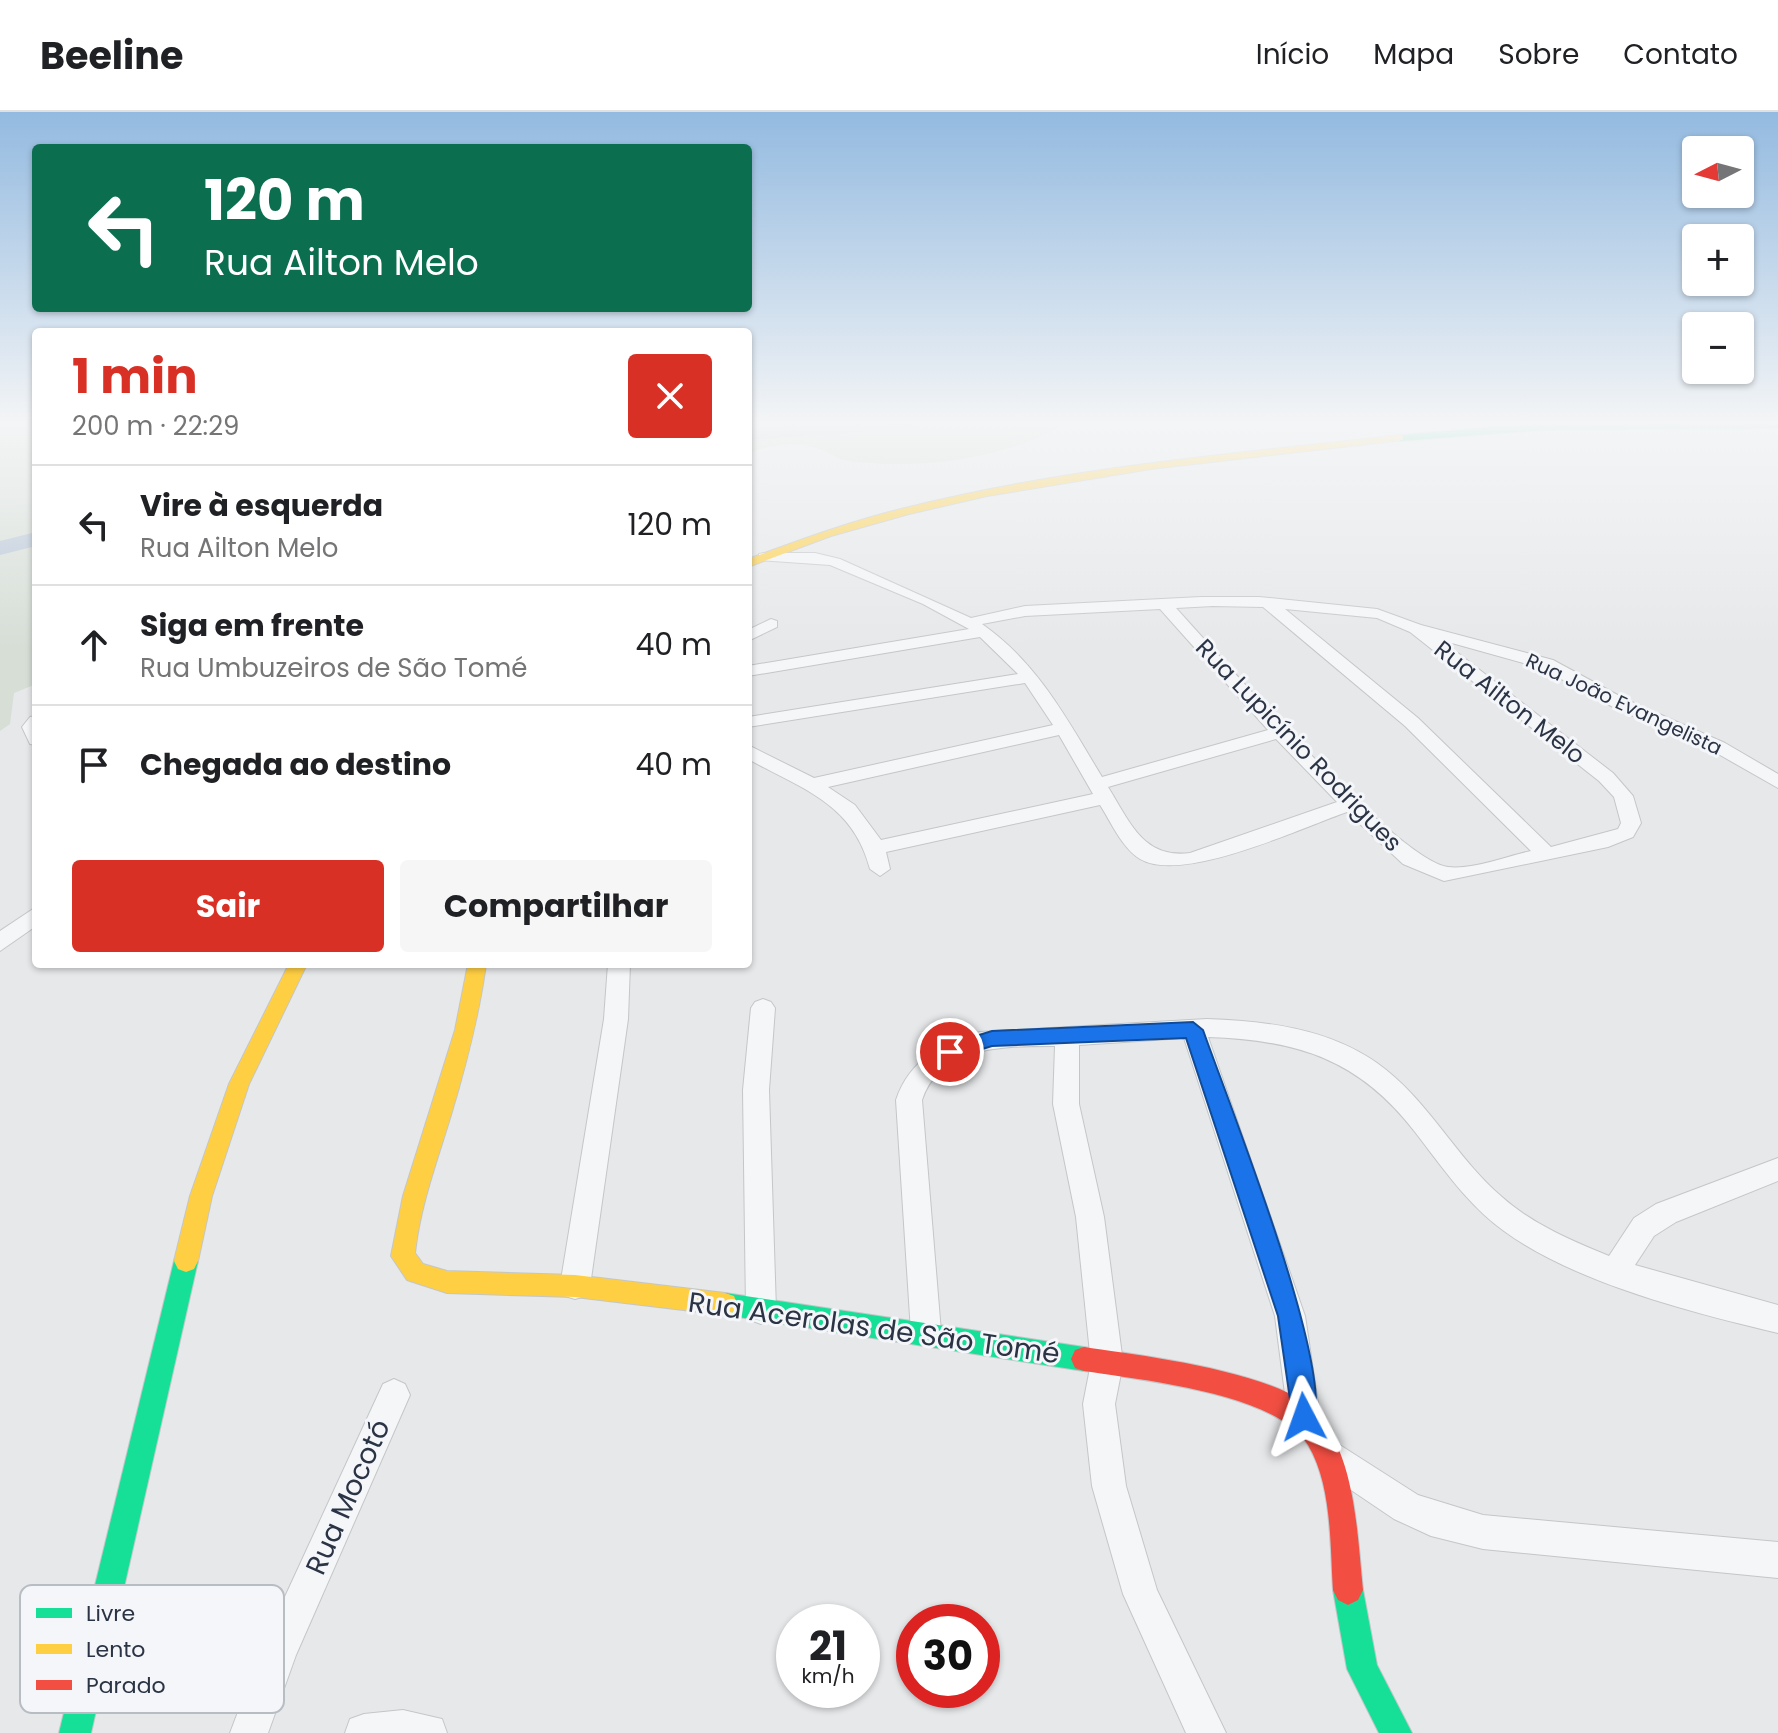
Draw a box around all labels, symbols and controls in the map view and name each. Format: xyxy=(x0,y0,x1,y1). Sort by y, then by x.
text: Beeline xyxy=(40,29,183,82)
text: Início xyxy=(1256,35,1329,74)
text: Mapa xyxy=(1373,35,1454,74)
text: Sobre xyxy=(1498,35,1579,74)
text: Contato xyxy=(1623,35,1738,74)
north arrow xyxy=(1682,136,1754,208)
map controls xyxy=(1682,136,1754,384)
text: 120 m xyxy=(204,161,365,240)
icon: left xyxy=(72,176,176,280)
button: + xyxy=(1682,224,1754,296)
text: Rua Ailton Melo xyxy=(204,237,479,288)
button: − xyxy=(1682,312,1754,384)
text: 1 min xyxy=(72,343,198,410)
button: close xyxy=(628,354,712,438)
text: 200 m · 22:29 xyxy=(72,408,240,444)
text: Vire à esquerda xyxy=(140,484,383,527)
icon: left xyxy=(72,503,116,547)
text: 120 m xyxy=(627,503,712,546)
text: Rua Ailton Melo xyxy=(140,530,339,566)
text: Siga em frente xyxy=(140,604,364,647)
icon: ahead xyxy=(72,623,116,667)
text: 40 m xyxy=(635,623,712,666)
street label: Rua Lupicínio Rodrigues xyxy=(1189,631,1409,859)
street label: Rua Ailton Melo xyxy=(1428,633,1592,771)
street label: Rua João Evangelista xyxy=(1521,646,1727,762)
text: Rua Umbuzeiros de São Tomé xyxy=(140,650,527,686)
icon: arrive xyxy=(72,743,116,787)
text: Chegada ao destino xyxy=(140,743,451,786)
text: 40 m xyxy=(635,743,712,786)
button: Sair xyxy=(72,860,384,952)
button: Compartilhar xyxy=(400,860,712,952)
pin xyxy=(916,1018,984,1086)
icon: arrive xyxy=(928,1030,972,1074)
street label: Rua Acerolas de São Tomé xyxy=(686,1283,1062,1373)
position arrow xyxy=(1262,1375,1346,1459)
street label: Rua Mocotó xyxy=(296,1413,400,1581)
legend xyxy=(20,1585,284,1713)
text: Livre xyxy=(86,1598,135,1629)
speed limit sign: 30 xyxy=(896,1604,1000,1708)
text: 21 xyxy=(809,1618,847,1674)
text: Lento xyxy=(86,1634,145,1665)
text: km/h xyxy=(801,1662,855,1690)
text: Parado xyxy=(86,1670,166,1701)

